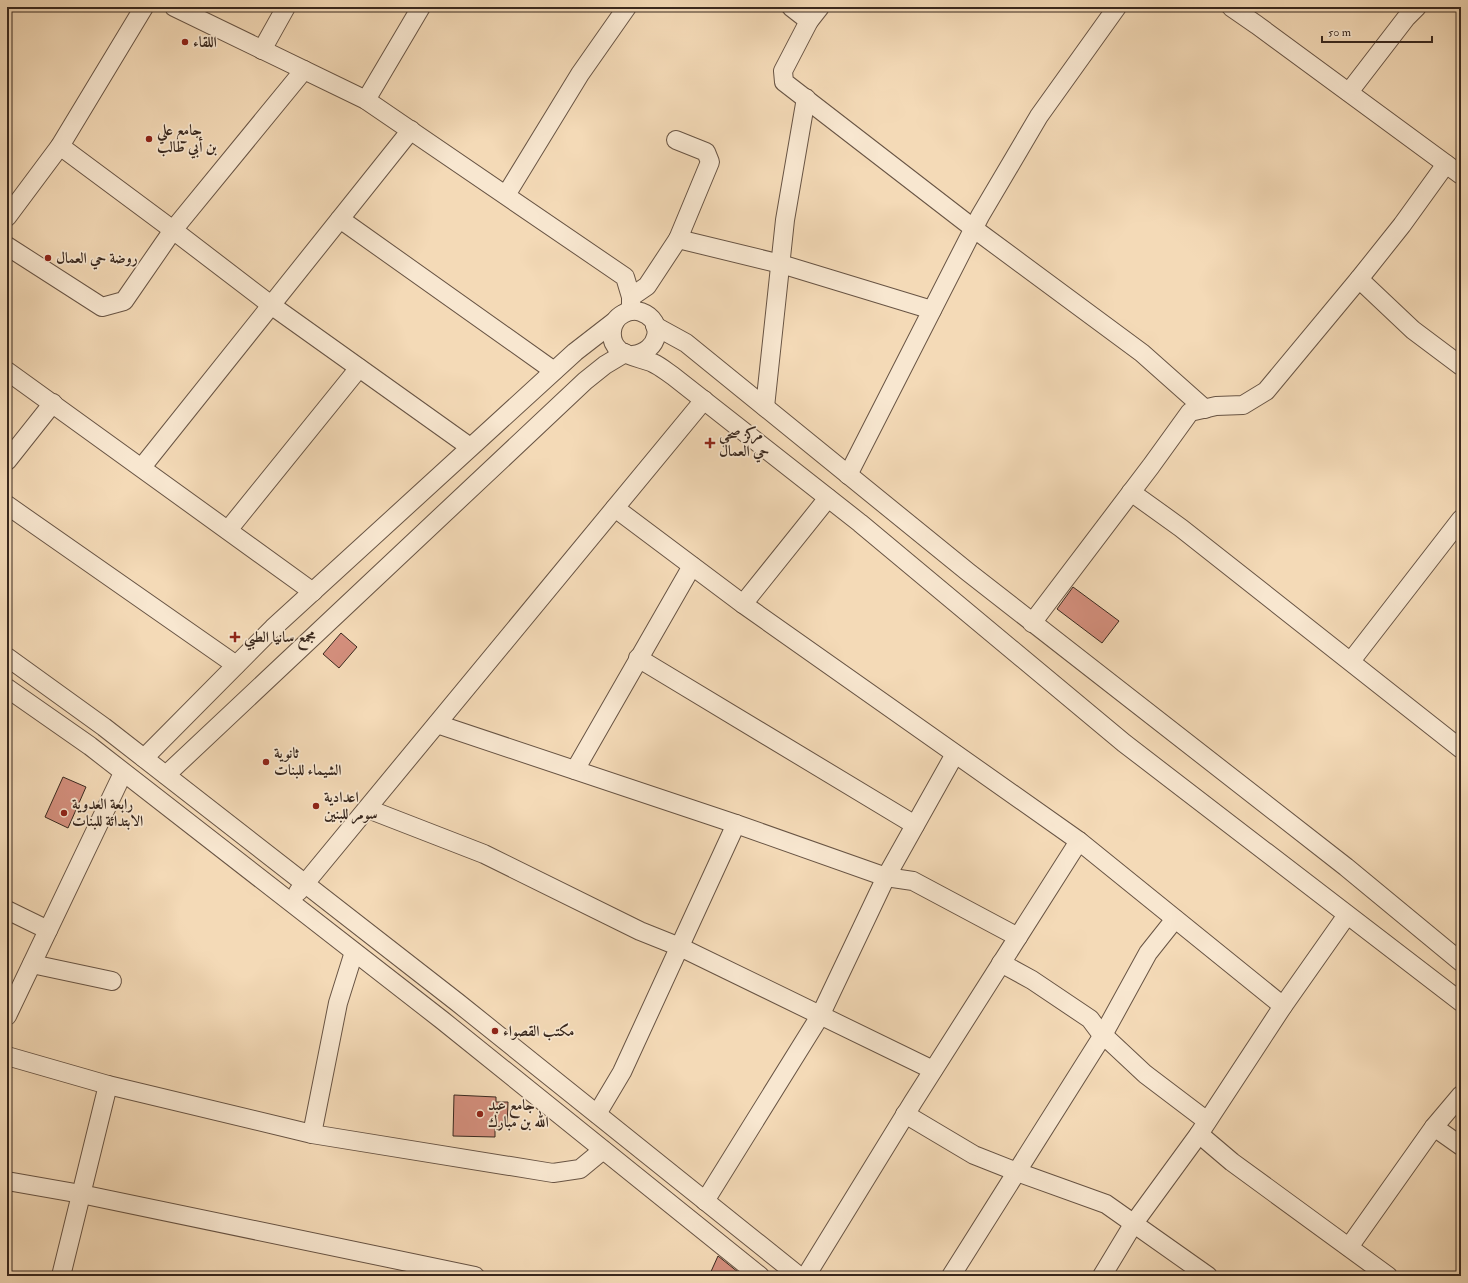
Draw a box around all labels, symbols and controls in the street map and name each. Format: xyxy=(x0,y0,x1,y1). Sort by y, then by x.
scale bar xyxy=(1322,18,1432,44)
text: 50 m xyxy=(1328,25,1352,40)
place label: اللقاء xyxy=(193,33,217,52)
marker: اللقاء xyxy=(180,37,190,47)
place label: جامع علي بن أبي طالب xyxy=(156,121,217,159)
marker: جامع علي بن أبي طالب xyxy=(144,134,154,144)
place label: روضة حي العمال xyxy=(56,249,138,270)
marker: روضة حي العمال xyxy=(43,253,53,263)
place label: مركز صحي حي العمال xyxy=(719,425,769,463)
marker: مركز صحي حي العمال xyxy=(704,437,716,449)
place label: مجمع سانيا الطبي xyxy=(244,628,316,651)
marker: مجمع سانيا الطبي xyxy=(229,631,241,643)
place label: ثانوية الشيماء للبنات xyxy=(274,744,342,780)
marker: ثانوية الشيماء للبنات xyxy=(261,757,271,767)
place label: اعدادية سومر للبنين xyxy=(324,788,377,824)
place label: رابعة العدوية الابتدائة للبنات xyxy=(72,795,143,831)
marker: اعدادية سومر للبنين xyxy=(311,801,321,811)
marker: رابعة العدوية الابتدائة للبنات xyxy=(59,808,69,818)
place label: مكتب القصواء xyxy=(503,1022,574,1041)
marker: مكتب القصواء xyxy=(490,1026,500,1036)
place label: جامع عبد الله بن مبارك xyxy=(488,1096,549,1132)
marker: جامع عبد الله بن مبارك xyxy=(475,1109,485,1119)

